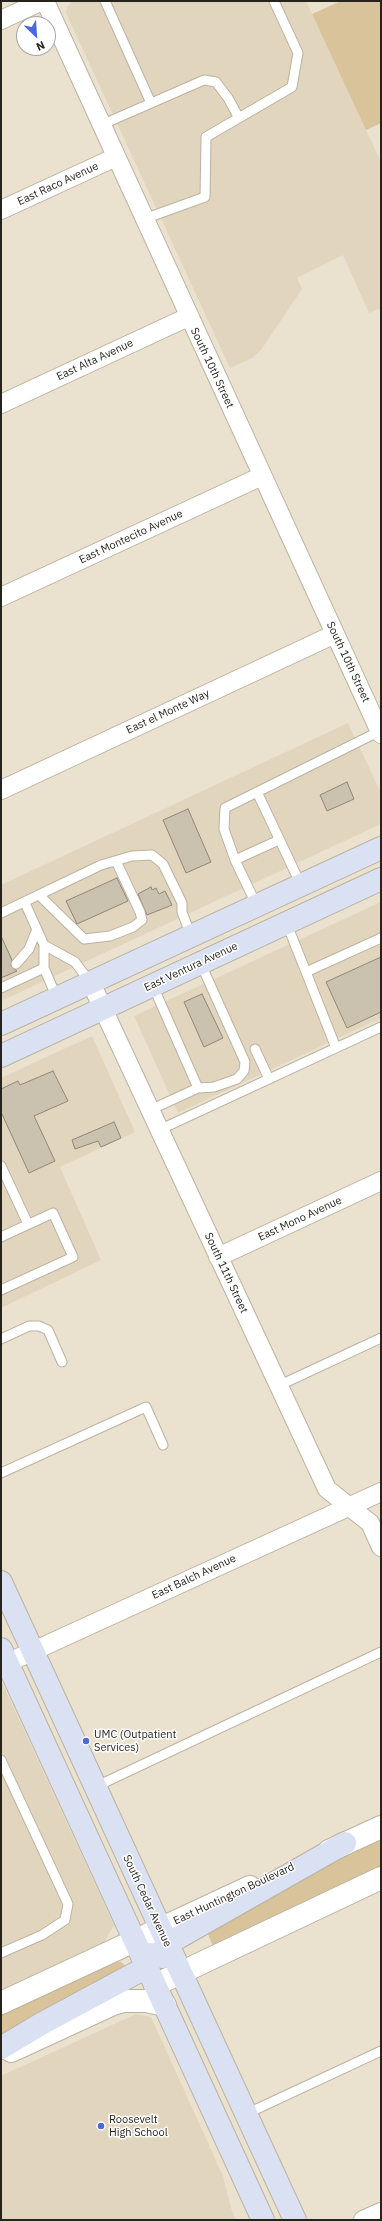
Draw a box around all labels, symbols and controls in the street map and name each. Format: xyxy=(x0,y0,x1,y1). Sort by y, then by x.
north arrow xyxy=(16,16,56,56)
text: N xyxy=(34,38,47,54)
street label: East Raco Avenue xyxy=(15,159,101,209)
street label: South 10th Street xyxy=(188,326,236,410)
street label: East Alta Avenue xyxy=(55,336,135,384)
street label: East Montecito Avenue xyxy=(77,507,185,567)
street label: South 10th Street xyxy=(324,620,372,704)
street label: East el Monte Way xyxy=(124,687,212,737)
street label: East Ventura Avenue xyxy=(142,939,240,995)
street label: East Mono Avenue xyxy=(256,1194,344,1244)
street label: South 11th Street xyxy=(202,1231,250,1315)
street label: East Balch Avenue xyxy=(150,1552,238,1602)
place label: UMC (Outpatient Services) xyxy=(94,1728,176,1754)
marker: UMC (Outpatient Services) xyxy=(81,1736,91,1746)
street label: South Cedar Avenue xyxy=(120,1853,174,1949)
street label: East Huntington Boulevard xyxy=(171,1860,297,1928)
place label: Roosevelt High School xyxy=(109,2113,168,2139)
marker: Roosevelt High School xyxy=(96,2121,106,2131)

